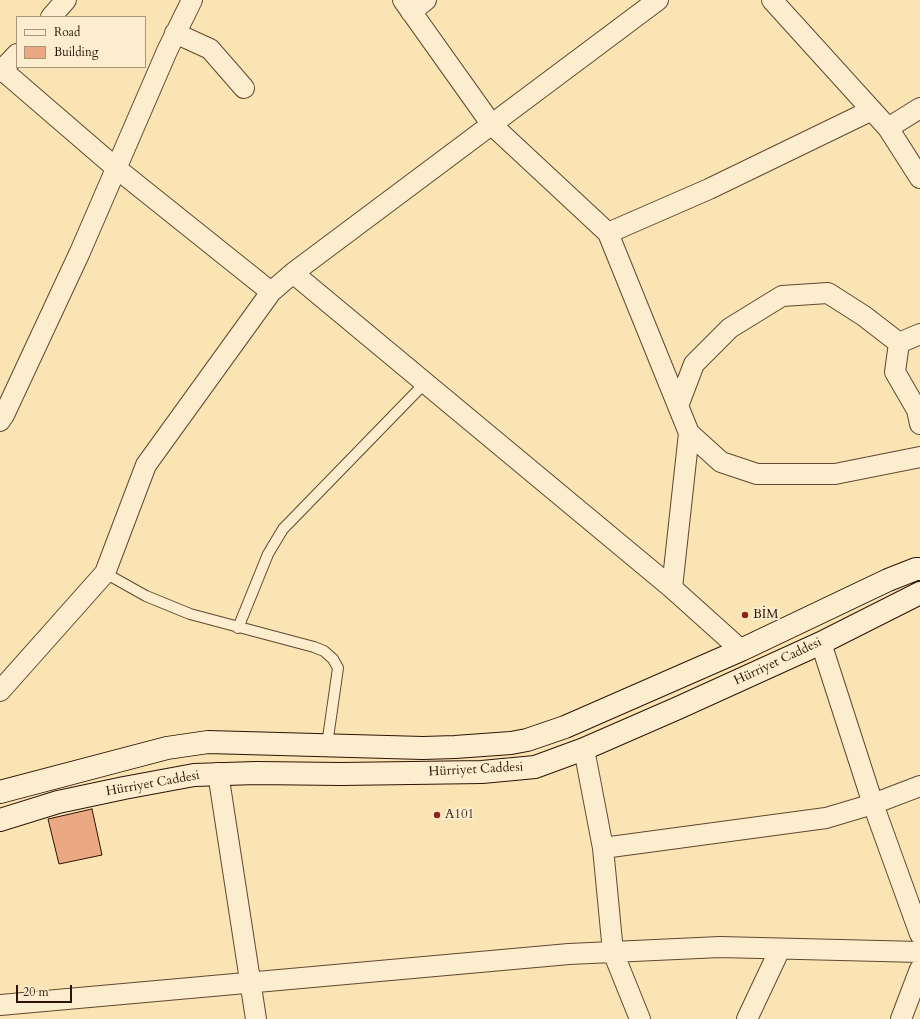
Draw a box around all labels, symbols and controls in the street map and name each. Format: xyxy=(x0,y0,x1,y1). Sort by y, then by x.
legend xyxy=(16,16,146,68)
text: Road xyxy=(54,24,80,40)
text: Building xyxy=(54,44,98,60)
place label: BİM xyxy=(753,607,779,623)
marker: BİM xyxy=(740,610,750,620)
street label: Hürriyet Caddesi xyxy=(732,635,824,689)
street label: Hürriyet Caddesi xyxy=(428,760,524,780)
street label: Hürriyet Caddesi xyxy=(105,768,201,800)
place label: A101 xyxy=(445,807,474,823)
marker: A101 xyxy=(432,810,442,820)
scale bar xyxy=(18,977,74,1003)
text: 20 m xyxy=(23,984,49,1000)

